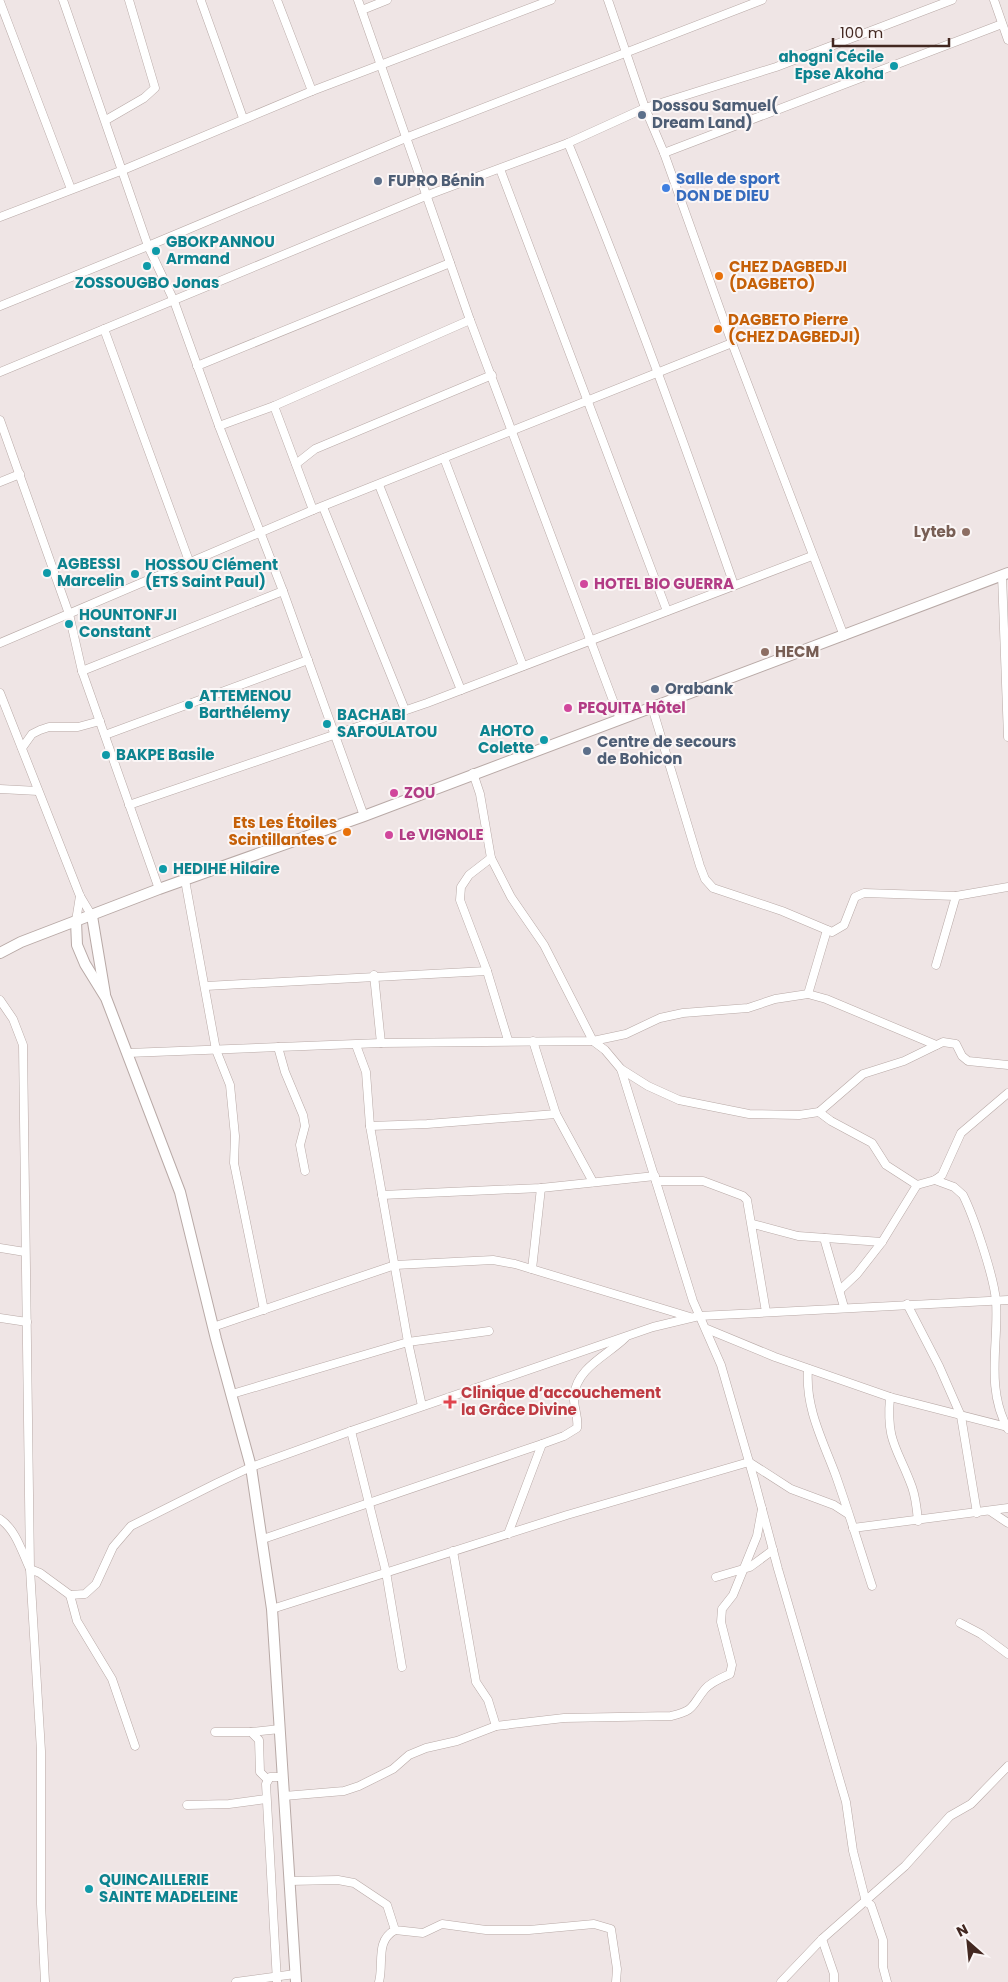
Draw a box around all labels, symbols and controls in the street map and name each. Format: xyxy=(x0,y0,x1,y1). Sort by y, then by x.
scale bar xyxy=(833,15,949,47)
text: 100 m xyxy=(840,22,883,43)
place label: ahogni Cécile Epse Akoha xyxy=(778,46,884,84)
marker: ahogni Cécile Epse Akoha xyxy=(888,60,900,72)
place label: Dossou Samuel( Dream Land) xyxy=(652,95,779,133)
marker: Dossou Samuel( Dream Land) xyxy=(636,109,648,121)
place label: Salle de sport DON DE DIEU xyxy=(676,168,780,206)
place label: FUPRO Bénin xyxy=(388,170,485,191)
marker: FUPRO Bénin xyxy=(372,175,384,187)
marker: Salle de sport DON DE DIEU xyxy=(660,182,672,194)
place label: GBOKPANNOU Armand xyxy=(166,231,275,269)
marker: GBOKPANNOU Armand xyxy=(150,245,162,257)
place label: CHEZ DAGBEDJI (DAGBETO) xyxy=(729,256,847,294)
marker: ZOSSOUGBO Jonas xyxy=(141,260,153,272)
marker: CHEZ DAGBEDJI (DAGBETO) xyxy=(713,270,725,282)
place label: ZOSSOUGBO Jonas xyxy=(75,272,219,293)
place label: DAGBETO Pierre (CHEZ DAGBEDJI) xyxy=(728,309,860,347)
marker: DAGBETO Pierre (CHEZ DAGBEDJI) xyxy=(712,323,724,335)
place label: Lyteb xyxy=(914,521,956,542)
marker: Lyteb xyxy=(960,526,972,538)
place label: AGBESSI Marcelin xyxy=(57,553,125,591)
place label: HOSSOU Clément (ETS Saint Paul) xyxy=(145,554,278,592)
marker: AGBESSI Marcelin xyxy=(41,567,53,579)
marker: HOSSOU Clément (ETS Saint Paul) xyxy=(129,568,141,580)
place label: HOTEL BIO GUERRA xyxy=(594,573,734,594)
marker: HOTEL BIO GUERRA xyxy=(578,578,590,590)
place label: HOUNTONFJI Constant xyxy=(79,604,177,642)
marker: HOUNTONFJI Constant xyxy=(63,618,75,630)
place label: HECM xyxy=(775,641,819,662)
marker: HECM xyxy=(759,646,771,658)
place label: Orabank xyxy=(665,678,734,699)
marker: Orabank xyxy=(649,683,661,695)
place label: ATTEMENOU Barthélemy xyxy=(199,685,291,723)
place label: PEQUITA Hôtel xyxy=(578,697,686,718)
marker: ATTEMENOU Barthélemy xyxy=(183,699,195,711)
marker: PEQUITA Hôtel xyxy=(562,702,574,714)
place label: BACHABI SAFOULATOU xyxy=(337,704,437,742)
marker: BACHABI SAFOULATOU xyxy=(321,718,333,730)
place label: AHOTO Colette xyxy=(478,720,534,758)
place label: Centre de secours de Bohicon xyxy=(597,731,736,769)
marker: AHOTO Colette xyxy=(538,734,550,746)
place label: BAKPE Basile xyxy=(116,744,215,765)
marker: Centre de secours de Bohicon xyxy=(581,745,593,757)
marker: BAKPE Basile xyxy=(100,749,112,761)
place label: ZOU xyxy=(404,782,435,803)
marker: ZOU xyxy=(388,787,400,799)
place label: Ets Les Étoiles Scintillantes c xyxy=(229,812,337,850)
place label: Le VIGNOLE xyxy=(399,824,484,845)
marker: Ets Les Étoiles Scintillantes c xyxy=(341,826,353,838)
marker: Le VIGNOLE xyxy=(383,829,395,841)
place label: HEDIHE Hilaire xyxy=(173,858,280,879)
marker: HEDIHE Hilaire xyxy=(157,863,169,875)
place label: Clinique d’accouchement la Grâce Divine xyxy=(461,1382,661,1420)
marker: Clinique d’accouchement la Grâce Divine xyxy=(443,1395,457,1409)
place label: QUINCAILLERIE SAINTE MADELEINE xyxy=(99,1869,238,1907)
marker: QUINCAILLERIE SAINTE MADELEINE xyxy=(83,1883,95,1895)
north arrow xyxy=(943,1917,993,1967)
text: N xyxy=(953,1919,971,1942)

